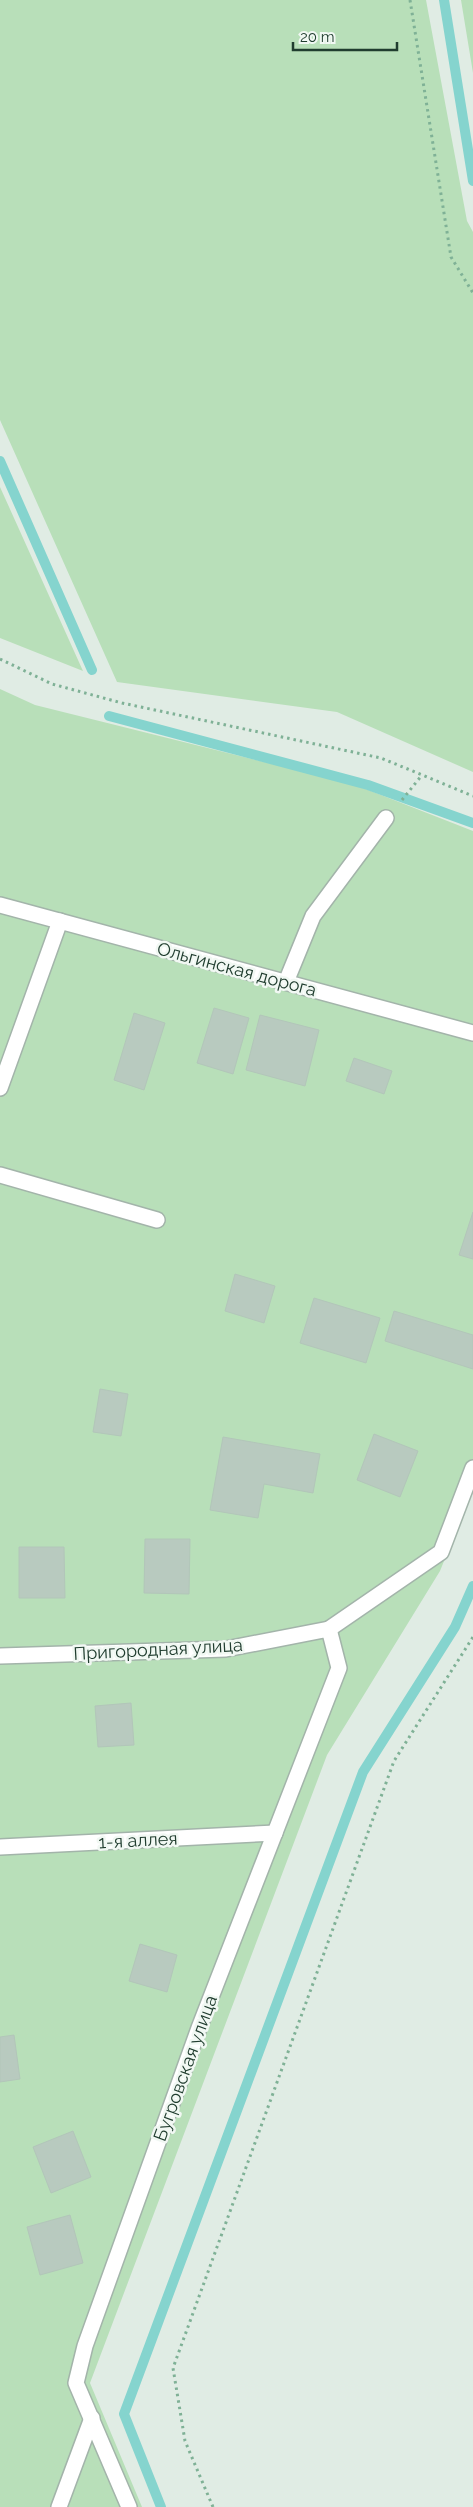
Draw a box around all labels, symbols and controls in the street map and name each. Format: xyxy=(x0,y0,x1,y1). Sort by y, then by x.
scale bar xyxy=(293,20,397,52)
text: 20 m xyxy=(300,28,335,46)
street label: Ольгинская дорога xyxy=(155,938,319,1000)
street label: Пригородная улица xyxy=(73,1634,243,1664)
street label: 1-я аллея xyxy=(98,1827,178,1853)
street label: Бугровская улица xyxy=(149,1992,221,2144)

